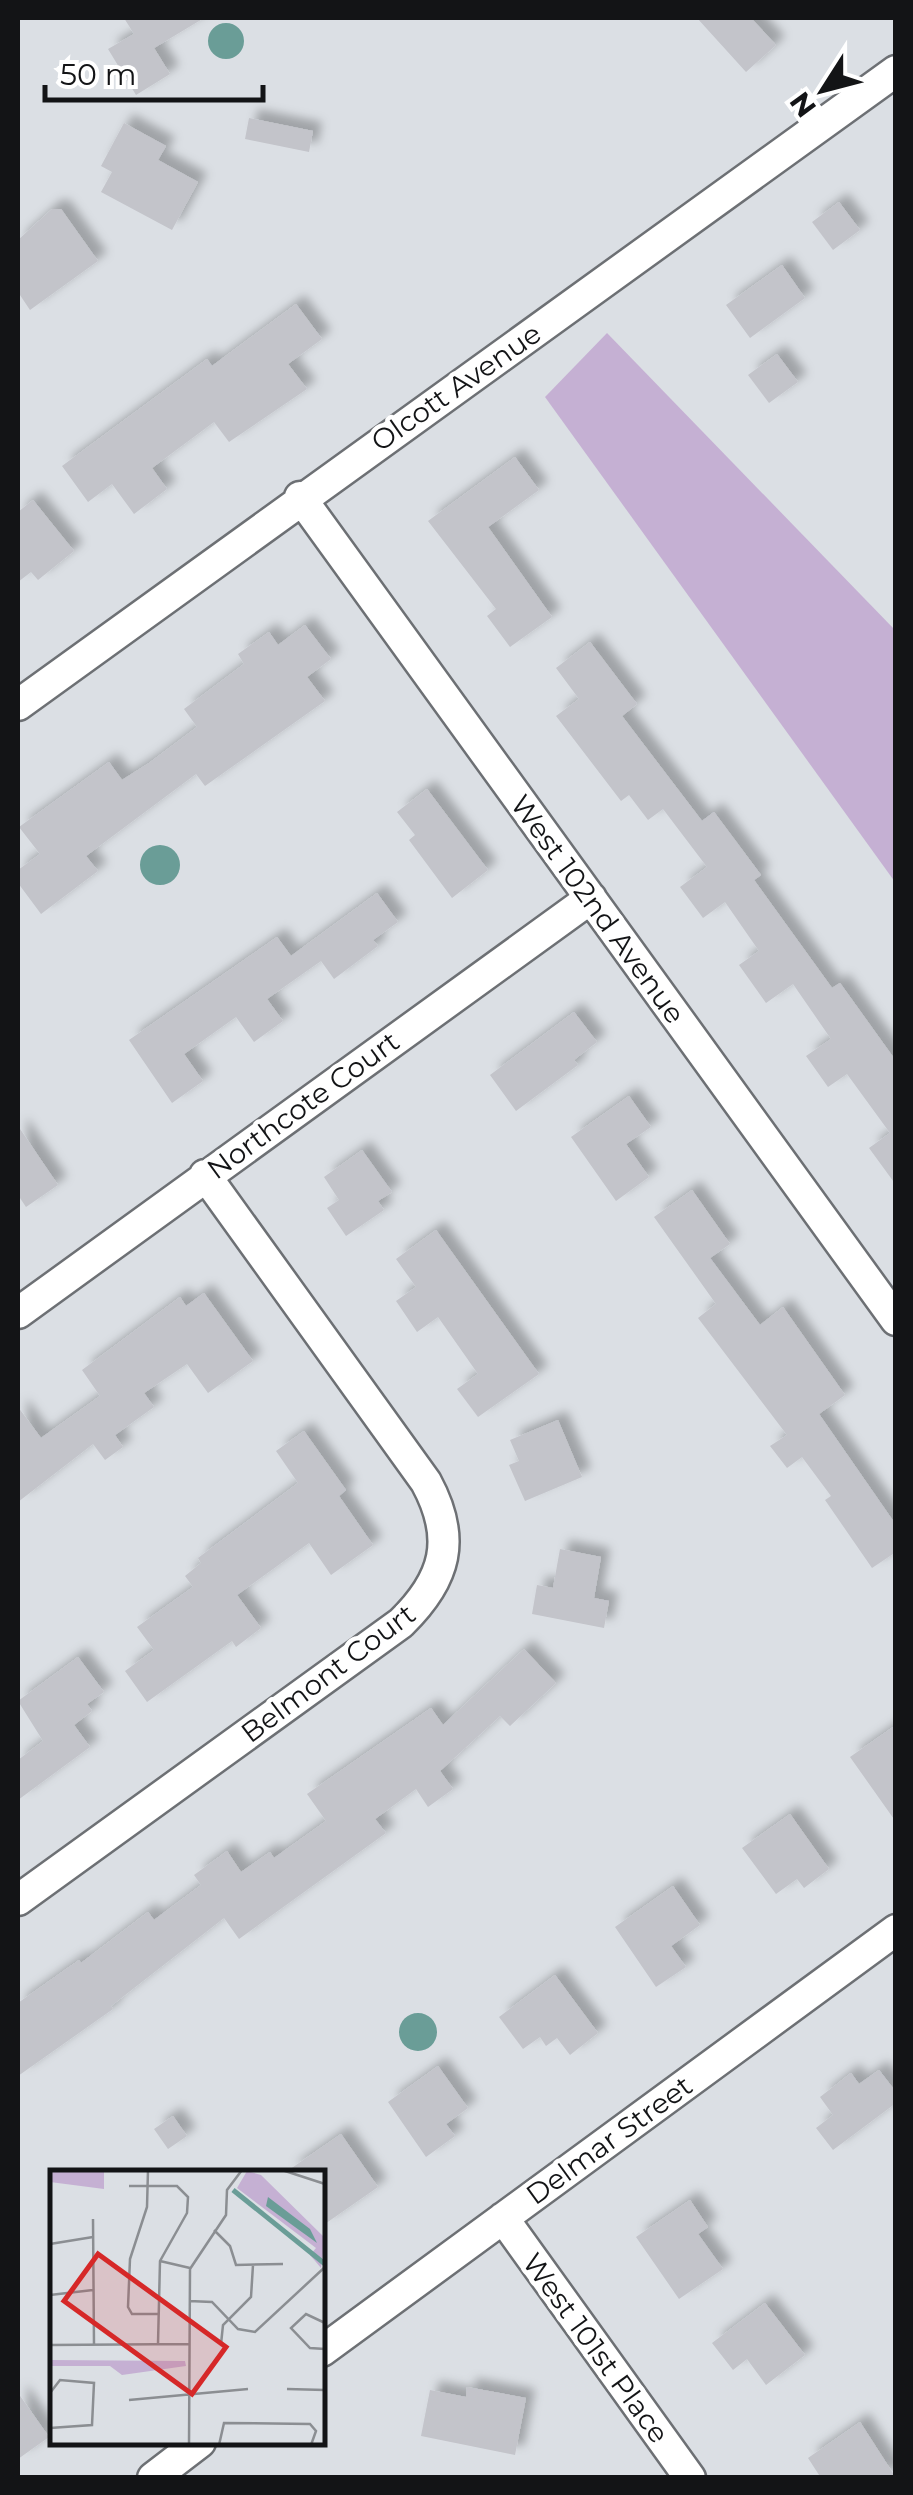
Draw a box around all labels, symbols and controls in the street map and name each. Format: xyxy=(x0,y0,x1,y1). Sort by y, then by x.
scale bar xyxy=(45,40,262,102)
north arrow xyxy=(773,40,873,140)
text: 50 m xyxy=(60,56,137,93)
text: N xyxy=(782,86,823,124)
street label: Olcott Avenue xyxy=(365,316,547,458)
street label: West 102nd Avenue xyxy=(504,788,692,1030)
street label: Northcote Court xyxy=(200,1024,406,1186)
street label: Belmont Court xyxy=(234,1597,422,1749)
street label: Delmar Street xyxy=(519,2068,699,2212)
inset map xyxy=(50,2170,325,2445)
street label: West 101st Place xyxy=(516,2246,676,2450)

